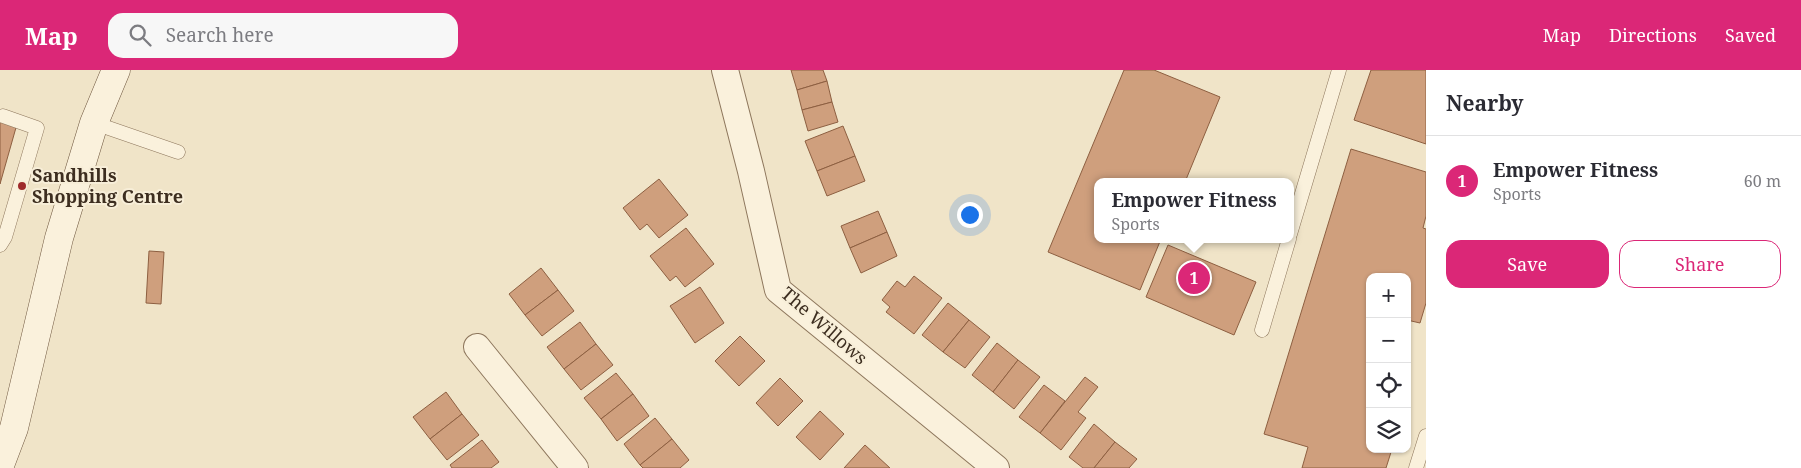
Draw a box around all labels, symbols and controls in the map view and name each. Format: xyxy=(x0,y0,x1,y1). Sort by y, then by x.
search box xyxy=(108,13,458,58)
text: Map xyxy=(25,19,78,52)
icon: search xyxy=(126,21,154,49)
text: Search here xyxy=(166,22,274,48)
text: Map xyxy=(1543,23,1581,47)
text: Directions xyxy=(1609,23,1697,47)
text: Saved xyxy=(1725,23,1776,47)
text: Nearby xyxy=(1446,89,1524,117)
text: Empower Fitness xyxy=(1493,157,1658,183)
place label: Sandhills Shopping Centre xyxy=(32,163,183,208)
text: 1 xyxy=(1457,170,1467,192)
text: 60 m xyxy=(1744,170,1781,192)
popup xyxy=(1094,178,1294,243)
marker: Sandhills Shopping Centre xyxy=(16,180,28,192)
text: Sports xyxy=(1493,183,1541,205)
text: Empower Fitness xyxy=(1111,187,1277,213)
your location xyxy=(957,202,983,228)
text: Sports xyxy=(1111,213,1160,235)
button: Save xyxy=(1446,240,1609,288)
button: Share xyxy=(1619,240,1781,288)
pin: 1 xyxy=(1178,259,1210,297)
map controls xyxy=(1366,273,1411,453)
button: + xyxy=(1366,273,1411,318)
street label: The Willows xyxy=(777,281,873,369)
button: − xyxy=(1366,318,1411,363)
button: locate xyxy=(1366,363,1411,408)
button: layers xyxy=(1366,408,1411,453)

